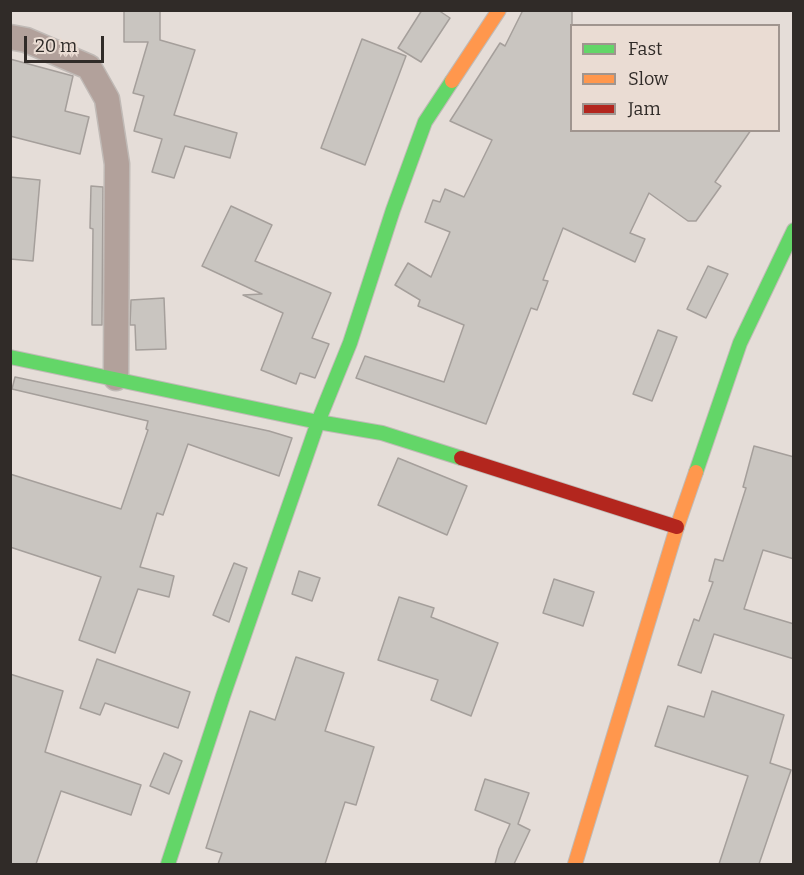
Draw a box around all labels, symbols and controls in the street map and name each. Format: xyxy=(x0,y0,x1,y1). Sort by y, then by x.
scale bar xyxy=(27,24,106,62)
legend xyxy=(570,24,780,132)
text: 20 m xyxy=(35,35,77,57)
text: Fast xyxy=(628,38,663,60)
text: Slow xyxy=(628,68,668,90)
text: Jam xyxy=(628,98,661,120)

